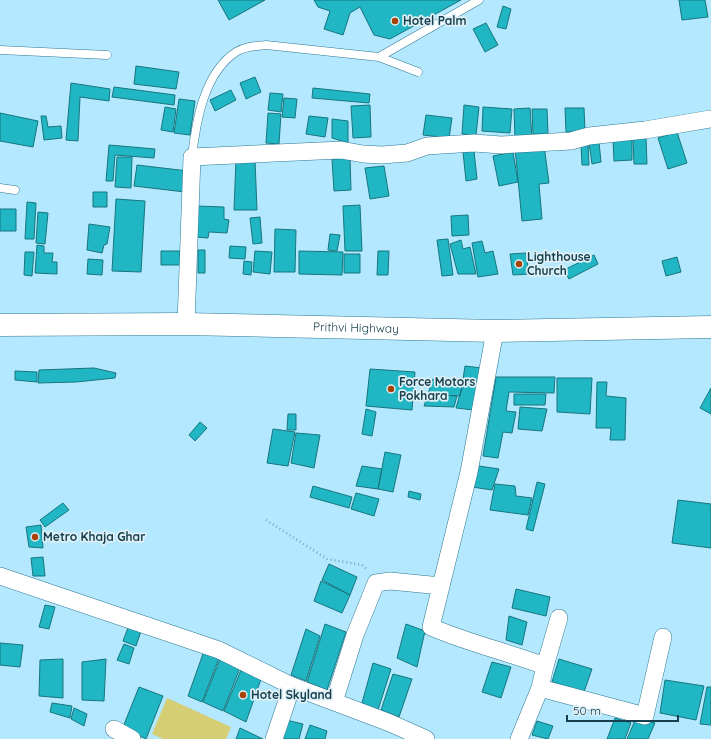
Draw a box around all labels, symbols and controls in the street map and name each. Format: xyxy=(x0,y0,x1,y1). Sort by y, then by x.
place label: Hotel Palm xyxy=(403,13,467,28)
marker: Hotel Palm xyxy=(390,16,400,26)
place label: Lighthouse Church xyxy=(527,249,591,278)
marker: Lighthouse Church xyxy=(514,259,524,269)
street label: Prithvi Highway xyxy=(313,319,399,336)
place label: Force Motors Pokhara xyxy=(399,374,476,403)
marker: Force Motors Pokhara xyxy=(386,384,396,394)
place label: Metro Khaja Ghar xyxy=(43,529,145,544)
marker: Metro Khaja Ghar xyxy=(30,532,40,542)
place label: Hotel Skyland xyxy=(251,687,332,702)
marker: Hotel Skyland xyxy=(238,690,248,700)
scale bar xyxy=(567,697,678,723)
text: 50 m xyxy=(573,703,601,718)

